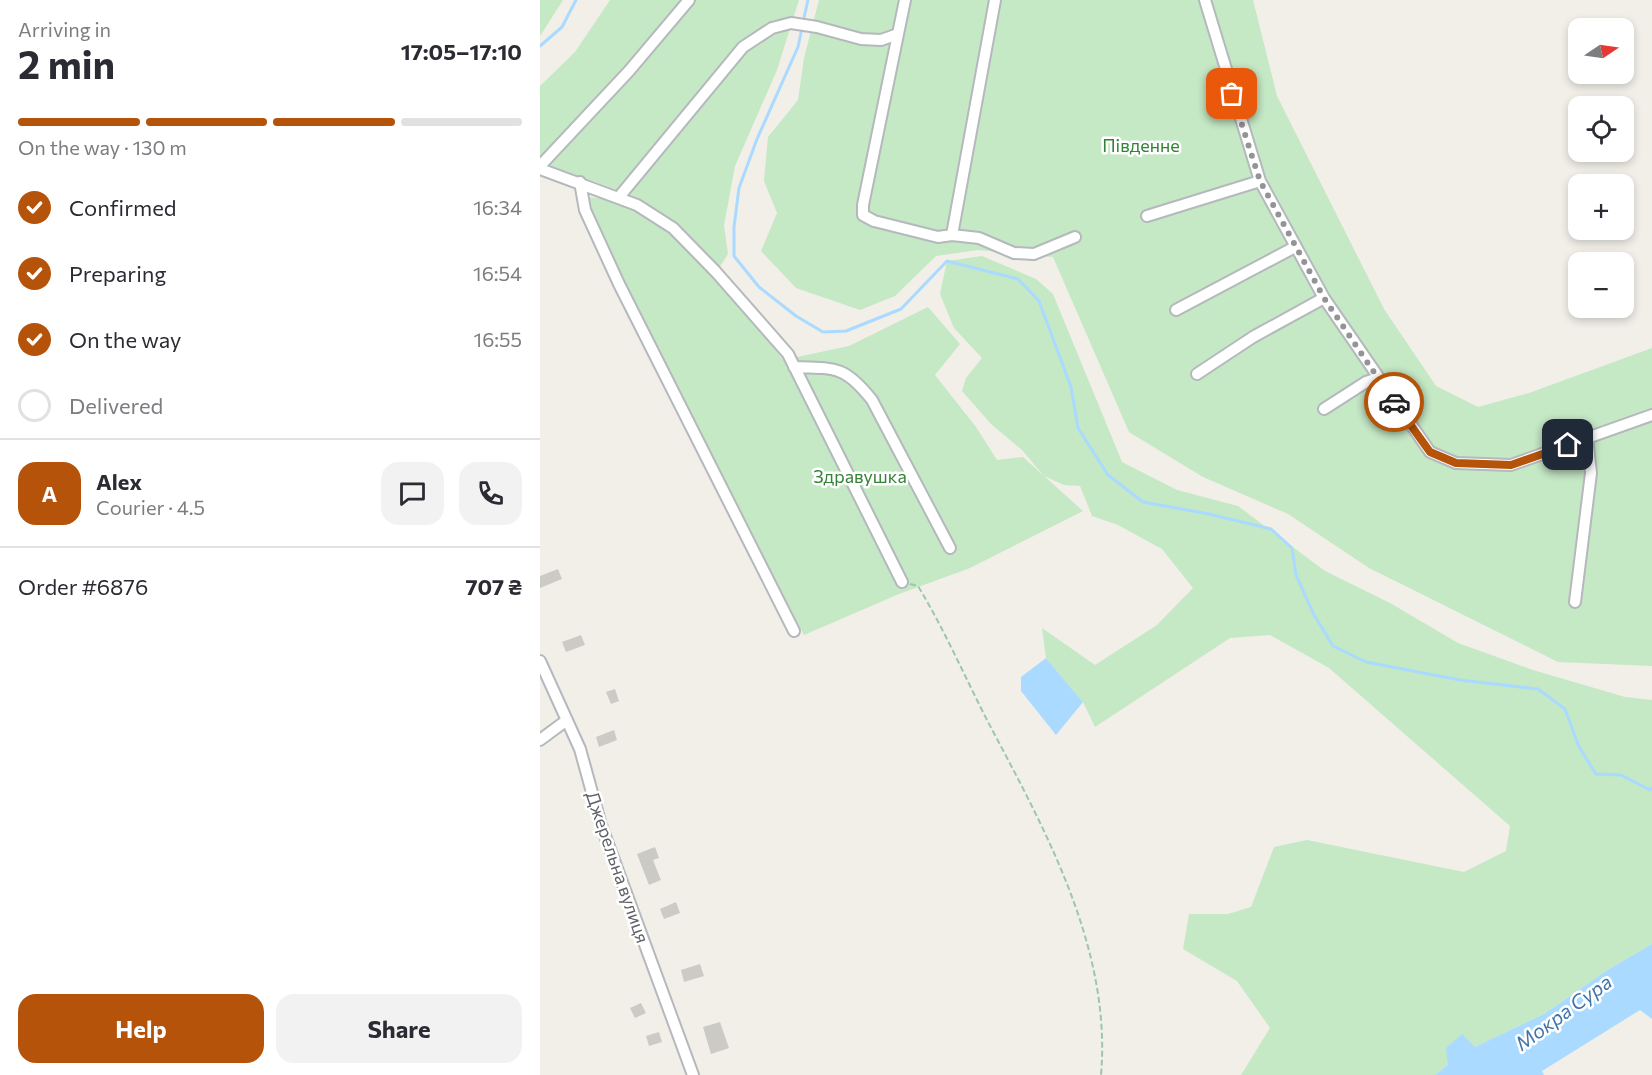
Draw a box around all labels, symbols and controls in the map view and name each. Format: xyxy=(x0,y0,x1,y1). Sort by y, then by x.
text: Arriving in xyxy=(18,17,111,41)
north arrow xyxy=(1568,18,1634,84)
map controls xyxy=(1568,18,1634,318)
text: 17:05–17:10 xyxy=(401,38,522,65)
text: 2 min xyxy=(18,39,115,87)
pin xyxy=(1206,68,1257,119)
icon: bag xyxy=(1215,77,1248,110)
button: locate xyxy=(1568,96,1634,162)
park label: Південне xyxy=(1102,134,1180,156)
text: On the way · 130 m xyxy=(18,135,187,159)
button: + xyxy=(1568,174,1634,240)
icon: check xyxy=(18,191,51,224)
text: Confirmed xyxy=(69,194,176,221)
text: 16:34 xyxy=(473,195,522,219)
button: − xyxy=(1568,252,1634,318)
icon: check xyxy=(18,257,51,290)
text: Preparing xyxy=(69,260,166,287)
text: 16:54 xyxy=(473,261,522,285)
icon: check xyxy=(18,323,51,356)
text: On the way xyxy=(69,326,181,353)
text: 16:55 xyxy=(474,327,522,351)
courier xyxy=(1364,372,1424,432)
icon: car xyxy=(1378,386,1411,419)
text: Delivered xyxy=(69,392,163,419)
pin xyxy=(1542,419,1593,470)
icon: home xyxy=(1551,428,1584,461)
button: chat xyxy=(381,462,444,525)
button: phone xyxy=(459,462,522,525)
park label: Здравушка xyxy=(813,465,907,487)
text: Alex xyxy=(96,468,142,495)
text: A xyxy=(42,480,57,507)
text: Courier · 4.5 xyxy=(96,495,205,519)
text: Order #6876 xyxy=(18,573,148,600)
text: 707 ₴ xyxy=(466,573,522,600)
street label: Джерельна вулиця xyxy=(582,788,654,946)
water label: Мокра Сура xyxy=(1510,969,1616,1055)
button: Help xyxy=(18,994,264,1063)
button: Share xyxy=(276,994,522,1063)

